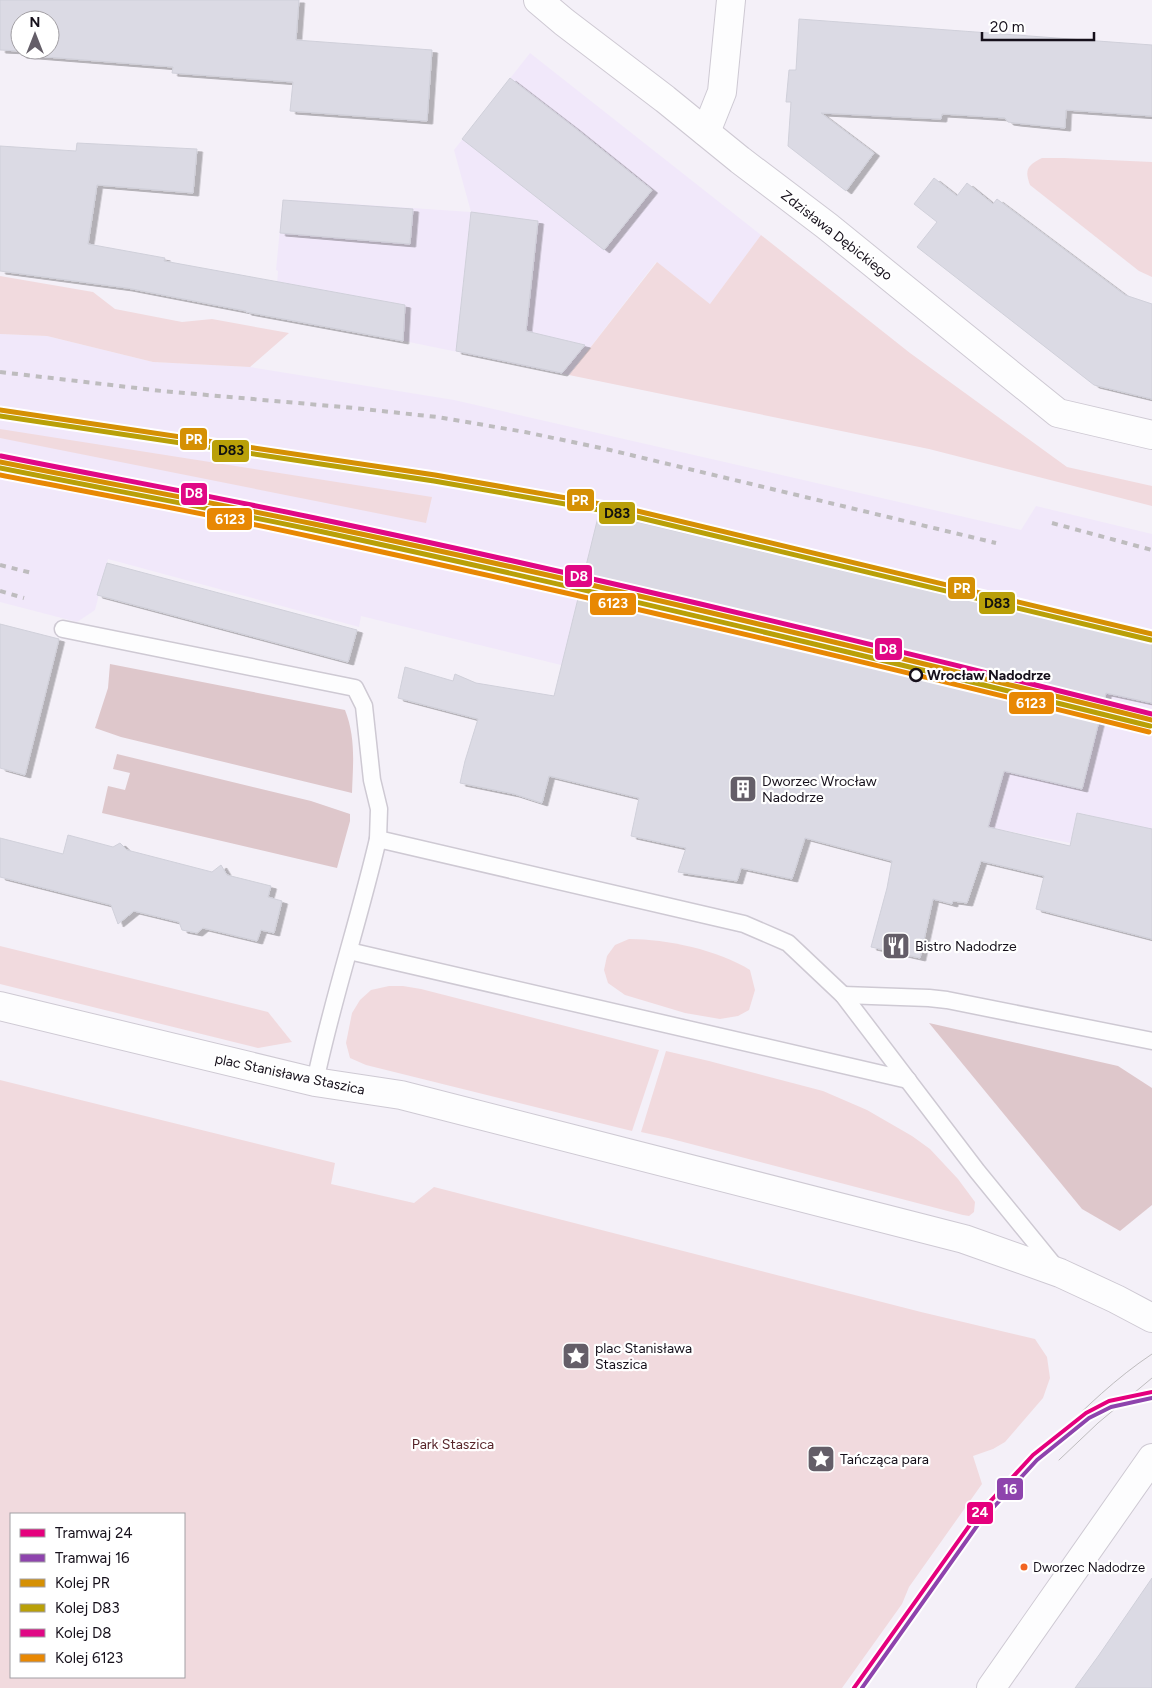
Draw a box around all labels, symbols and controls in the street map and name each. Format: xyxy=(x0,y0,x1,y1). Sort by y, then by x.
north arrow xyxy=(10,10,60,60)
scale bar xyxy=(982,10,1094,42)
text: N xyxy=(30,14,40,31)
text: 20 m xyxy=(990,18,1024,36)
street label: Zdzisława Dębickiego xyxy=(778,187,896,284)
line badge: PR xyxy=(179,427,208,451)
text: PR xyxy=(185,431,203,448)
line badge: D83 xyxy=(211,439,250,463)
text: D83 xyxy=(218,442,244,459)
line badge: D8 xyxy=(180,482,208,506)
text: D8 xyxy=(185,485,203,502)
line badge: PR xyxy=(566,488,595,512)
text: PR xyxy=(571,492,589,509)
line badge: D83 xyxy=(598,501,636,525)
text: D83 xyxy=(604,505,630,522)
line badge: 6123 xyxy=(206,507,253,531)
text: 6123 xyxy=(215,511,245,528)
line badge: D8 xyxy=(564,564,593,588)
text: D8 xyxy=(570,568,588,585)
line badge: PR xyxy=(947,576,976,600)
text: PR xyxy=(953,580,971,597)
line badge: D83 xyxy=(978,591,1016,615)
line badge: 6123 xyxy=(589,592,637,616)
text: 6123 xyxy=(598,595,628,612)
text: D83 xyxy=(984,595,1010,612)
line badge: D8 xyxy=(874,637,903,661)
text: D8 xyxy=(879,641,897,658)
place label: Wrocław Nadodrze xyxy=(927,667,1051,684)
marker: Wrocław Nadodrze xyxy=(909,668,923,682)
line badge: 6123 xyxy=(1008,691,1055,715)
text: 6123 xyxy=(1016,695,1046,712)
place label: Dworzec Wrocław Nadodrze xyxy=(762,773,877,806)
building icon: Dworzec Wrocław Nadodrze xyxy=(728,774,758,804)
restaurant icon: Bistro Nadodrze xyxy=(881,931,911,961)
place label: Bistro Nadodrze xyxy=(915,938,1017,955)
street label: plac Stanisława Staszica xyxy=(213,1050,366,1099)
place label: plac Stanisława Staszica xyxy=(595,1340,692,1373)
place icon: plac Stanisława Staszica xyxy=(561,1341,591,1371)
park label: Park Staszica xyxy=(412,1436,494,1453)
place icon: Tańcząca para xyxy=(806,1444,836,1474)
place label: Tańcząca para xyxy=(840,1451,929,1468)
line badge: 16 xyxy=(996,1477,1024,1501)
text: 16 xyxy=(1003,1481,1017,1498)
line badge: 24 xyxy=(966,1501,994,1525)
text: 24 xyxy=(972,1504,989,1521)
legend xyxy=(10,1513,185,1678)
text: Tramwaj 24 xyxy=(55,1524,133,1542)
text: Tramwaj 16 xyxy=(55,1549,130,1567)
place label: Dworzec Nadodrze xyxy=(1033,1560,1145,1575)
marker: Dworzec Nadodrze xyxy=(1019,1562,1029,1572)
text: Kolej PR xyxy=(55,1574,110,1592)
text: Kolej D83 xyxy=(55,1599,120,1617)
text: Kolej D8 xyxy=(55,1624,112,1642)
text: Kolej 6123 xyxy=(55,1649,123,1667)

